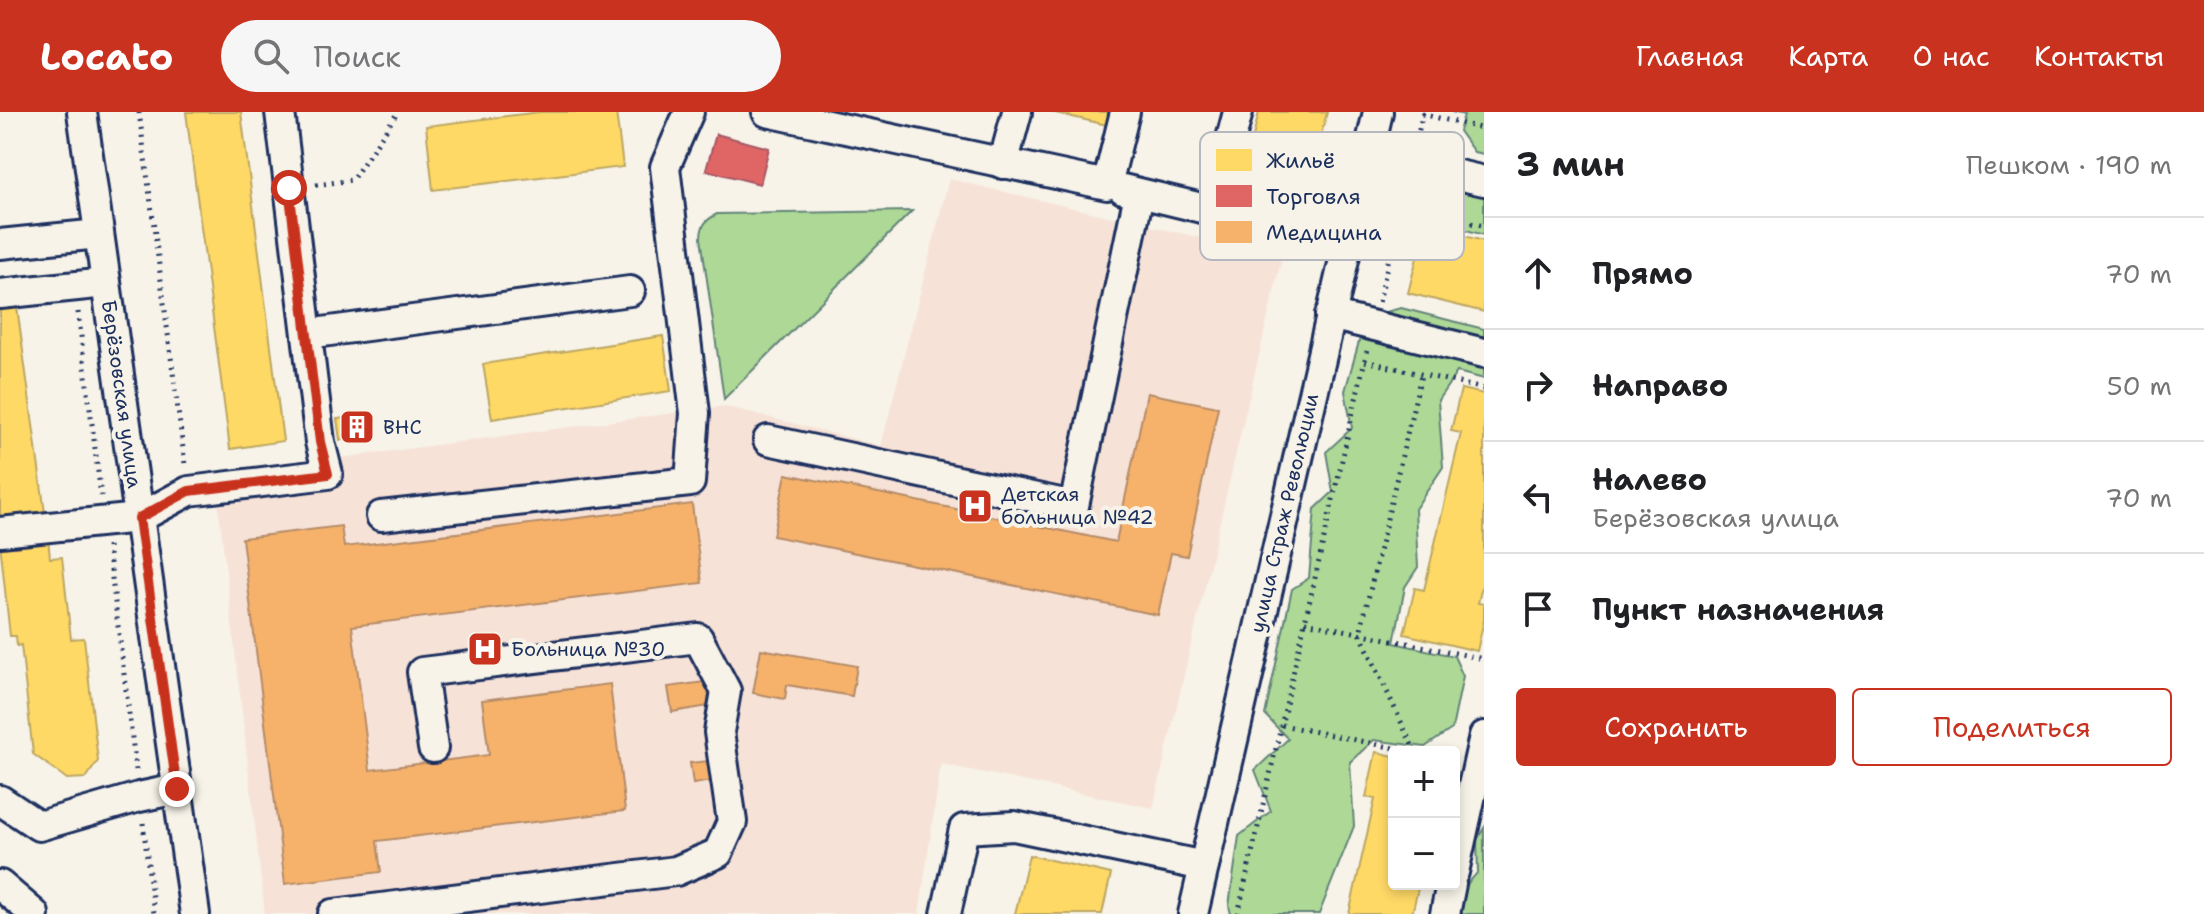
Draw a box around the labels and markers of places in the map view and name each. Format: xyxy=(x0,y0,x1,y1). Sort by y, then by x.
building icon: ВНС xyxy=(338,408,376,446)
place label: ВНС xyxy=(383,414,422,440)
place label: Детская больница №42 xyxy=(1001,481,1153,530)
hospital icon: Детская больница №42 xyxy=(956,487,994,525)
hospital icon: Больница №30 xyxy=(466,630,504,668)
place label: Больница №30 xyxy=(511,636,665,662)

